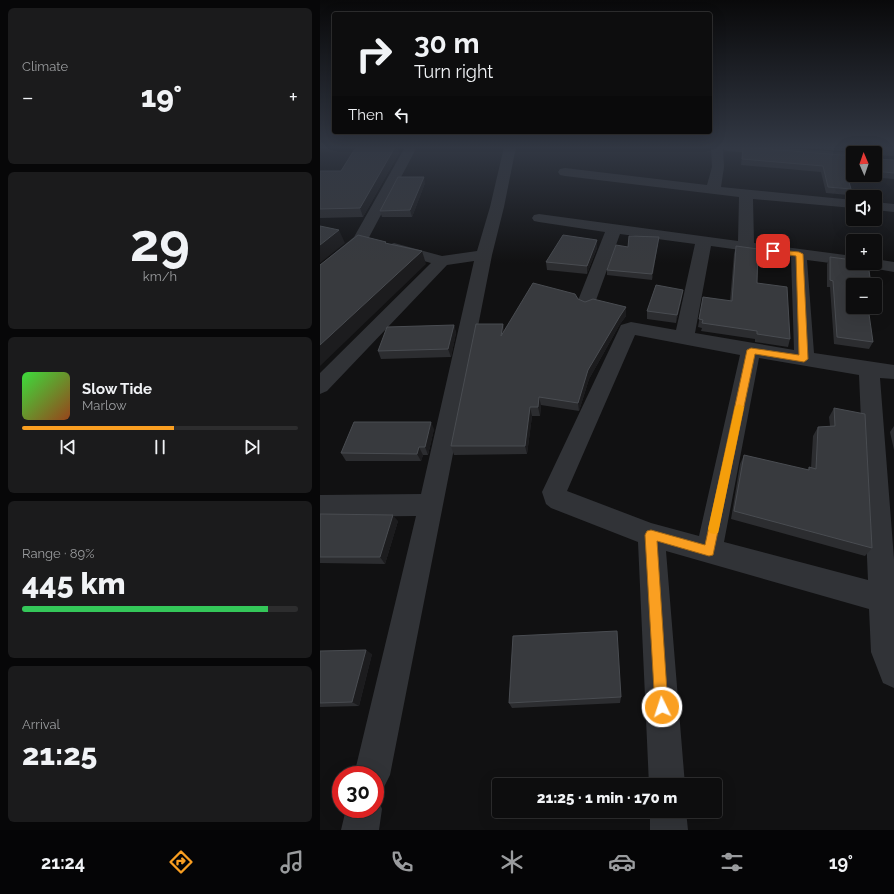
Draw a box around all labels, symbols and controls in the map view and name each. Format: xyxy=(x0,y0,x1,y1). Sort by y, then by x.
text: 30 m xyxy=(414,27,480,60)
icon: right xyxy=(348,28,400,80)
text: Climate xyxy=(22,59,68,74)
text: Turn right xyxy=(414,61,493,82)
text: 19° xyxy=(141,79,182,114)
text: − xyxy=(22,84,34,110)
text: + xyxy=(289,84,298,110)
icon: left xyxy=(391,104,413,126)
text: Then xyxy=(348,106,383,124)
north arrow xyxy=(846,146,882,182)
map controls xyxy=(846,146,882,314)
button: sound xyxy=(846,190,882,226)
text: 29 xyxy=(130,212,190,273)
pin xyxy=(756,234,790,268)
button: + xyxy=(846,234,882,270)
icon: arrive xyxy=(762,240,784,262)
text: km/h xyxy=(143,269,177,284)
button: − xyxy=(846,278,882,314)
text: Slow Tide xyxy=(82,380,152,398)
text: Marlow xyxy=(82,398,127,413)
icon: previous xyxy=(57,436,79,458)
icon: pause xyxy=(149,436,171,458)
icon: next xyxy=(241,436,263,458)
text: Range · 89% xyxy=(22,546,94,561)
text: 445 km xyxy=(22,566,126,601)
position arrow xyxy=(641,686,683,728)
text: Arrival xyxy=(22,717,60,732)
text: 21:25 xyxy=(22,737,97,772)
speed limit sign: 30 xyxy=(332,766,384,818)
text: 21:25 · 1 min · 170 m xyxy=(537,789,677,807)
icon: directions xyxy=(167,848,195,876)
icon: music xyxy=(278,848,306,876)
icon: phone xyxy=(388,848,416,876)
icon: climate xyxy=(498,848,526,876)
icon: car xyxy=(608,848,636,876)
icon: filters xyxy=(718,848,746,876)
text: 21:24 xyxy=(41,852,85,873)
text: 19° xyxy=(829,852,853,873)

